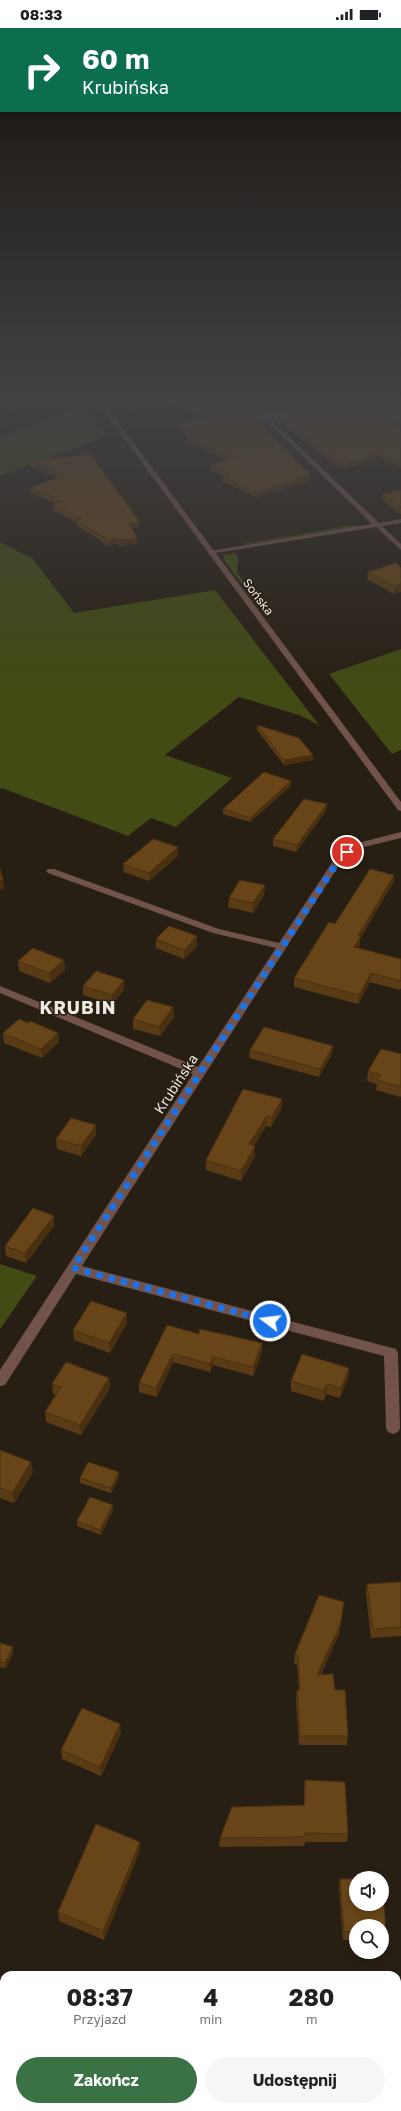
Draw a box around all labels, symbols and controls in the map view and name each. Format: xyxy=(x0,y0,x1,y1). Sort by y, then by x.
text: 08:33 xyxy=(20,5,62,23)
text: 60 m xyxy=(82,42,149,75)
icon: right xyxy=(16,44,68,96)
text: Krubińska xyxy=(82,76,169,98)
street label: Sońska xyxy=(240,575,277,618)
pin xyxy=(330,835,364,869)
icon: arrive xyxy=(336,841,358,863)
district label: KRUBIN xyxy=(40,996,116,1018)
street label: Krubińska xyxy=(150,1051,201,1117)
position arrow xyxy=(249,1300,291,1342)
map controls xyxy=(349,1871,389,1959)
button: sound xyxy=(349,1871,389,1911)
button: search xyxy=(349,1919,389,1959)
text: 08:37 xyxy=(67,1982,133,2011)
text: 4 xyxy=(203,1982,218,2011)
text: 280 xyxy=(289,1982,334,2011)
text: Przyjazd xyxy=(73,2011,126,2027)
text: min xyxy=(199,2011,222,2027)
text: m xyxy=(306,2011,317,2027)
button: Zakończ xyxy=(16,2057,197,2103)
button: Udostępnij xyxy=(205,2057,385,2103)

